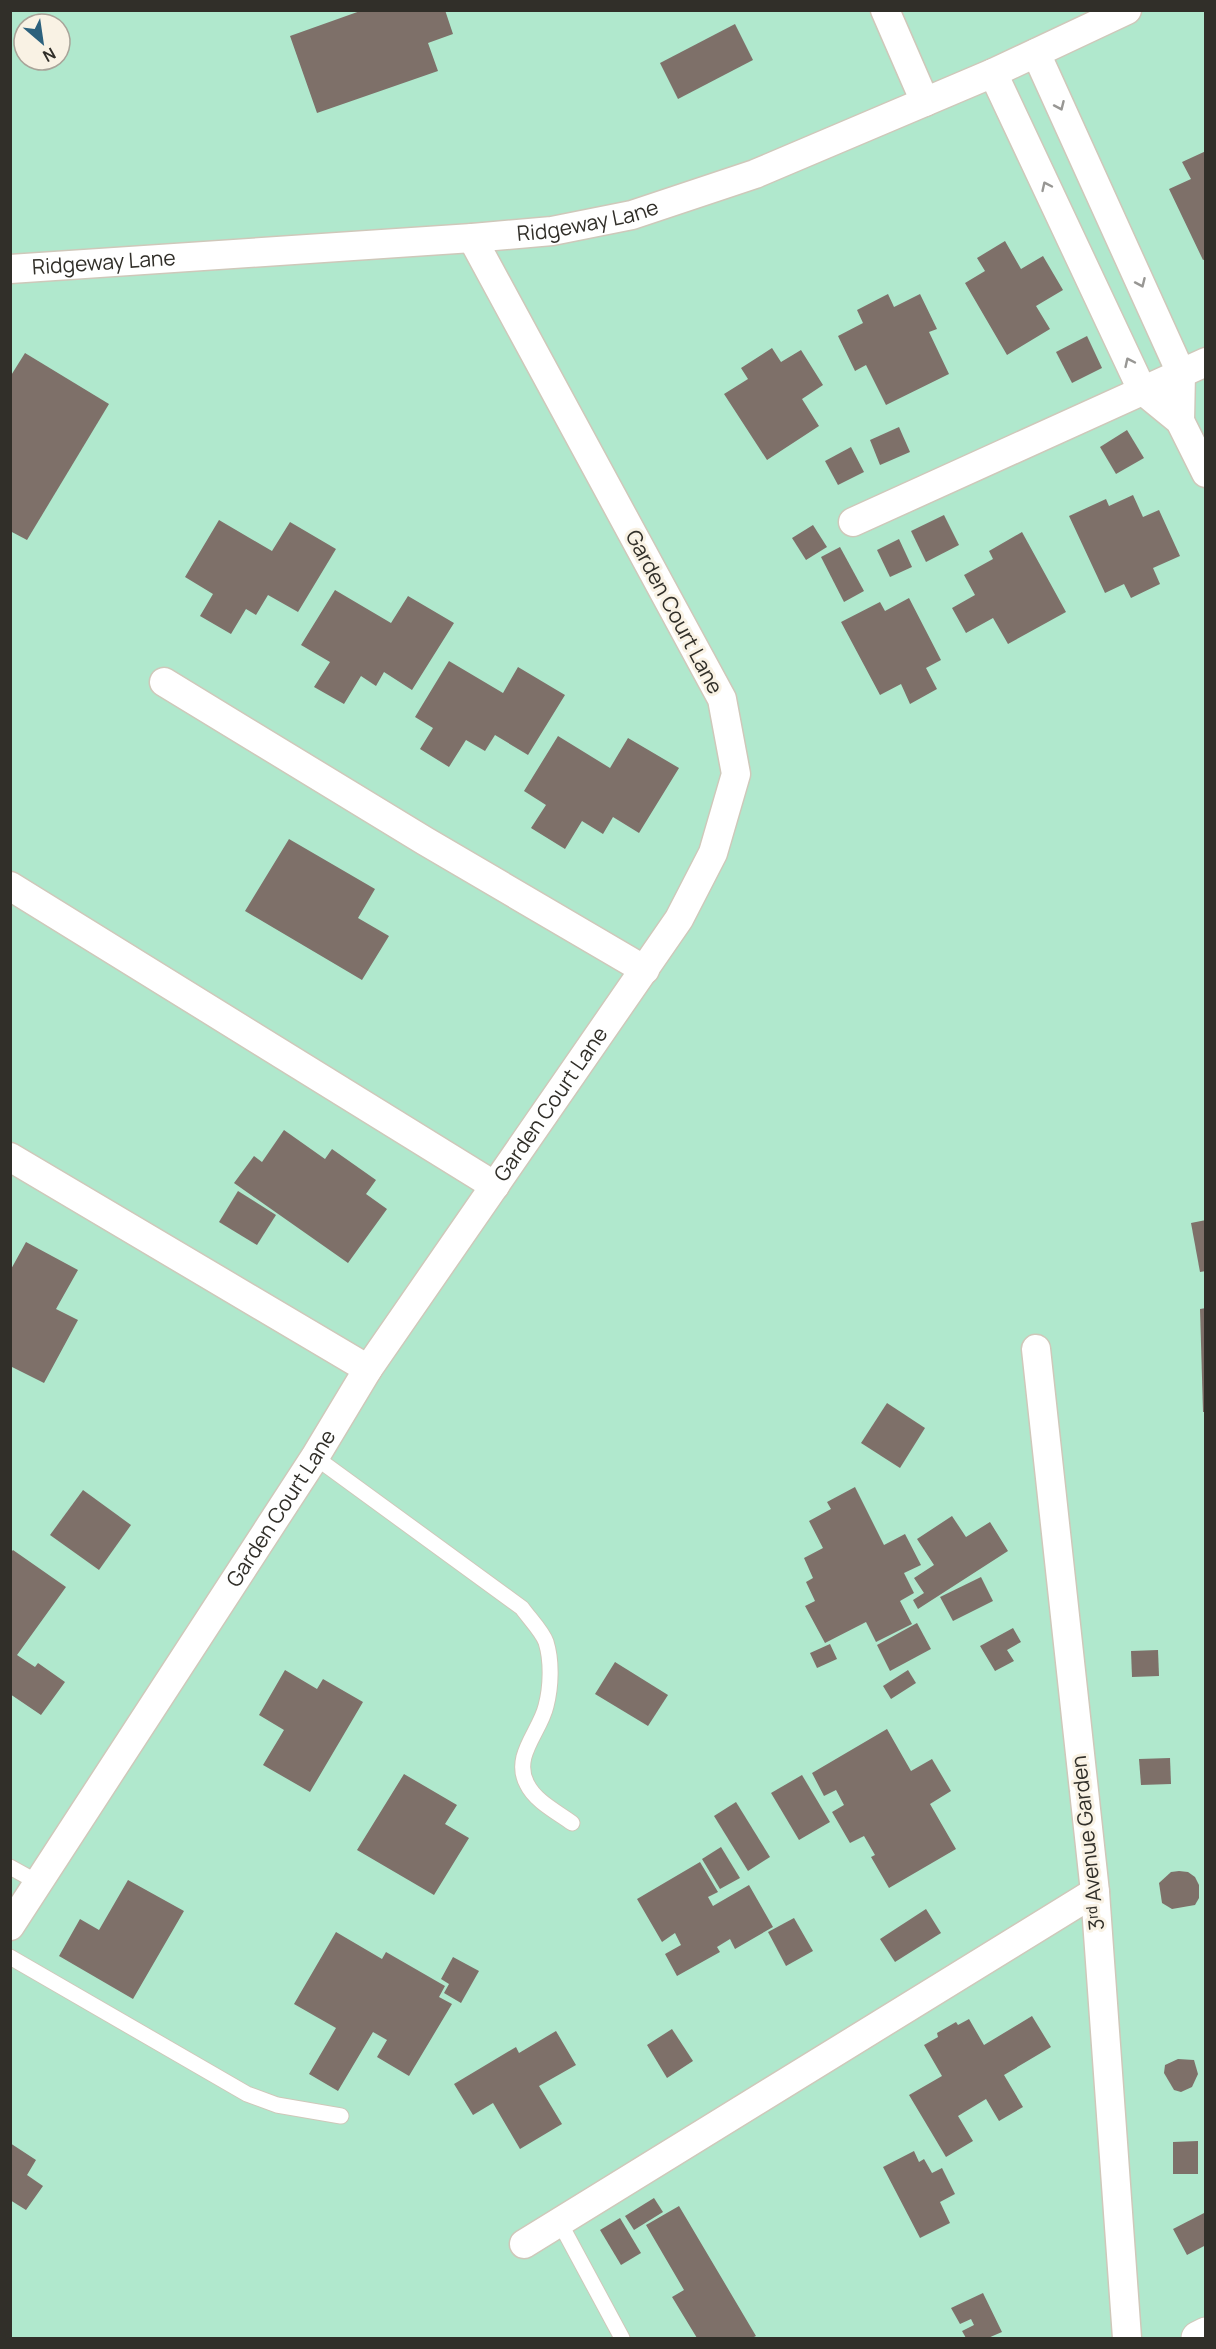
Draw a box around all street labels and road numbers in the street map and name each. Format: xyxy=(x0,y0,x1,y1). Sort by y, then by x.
street label: Ridgeway Lane xyxy=(516,192,662,247)
street label: Ridgeway Lane xyxy=(31,243,176,280)
street label: Garden Court Lane xyxy=(620,525,730,698)
street label: Garden Court Lane xyxy=(487,1021,613,1187)
street label: Garden Court Lane xyxy=(219,1424,341,1592)
street label: 3ʳᵈ Avenue Garden xyxy=(1064,1754,1110,1932)

